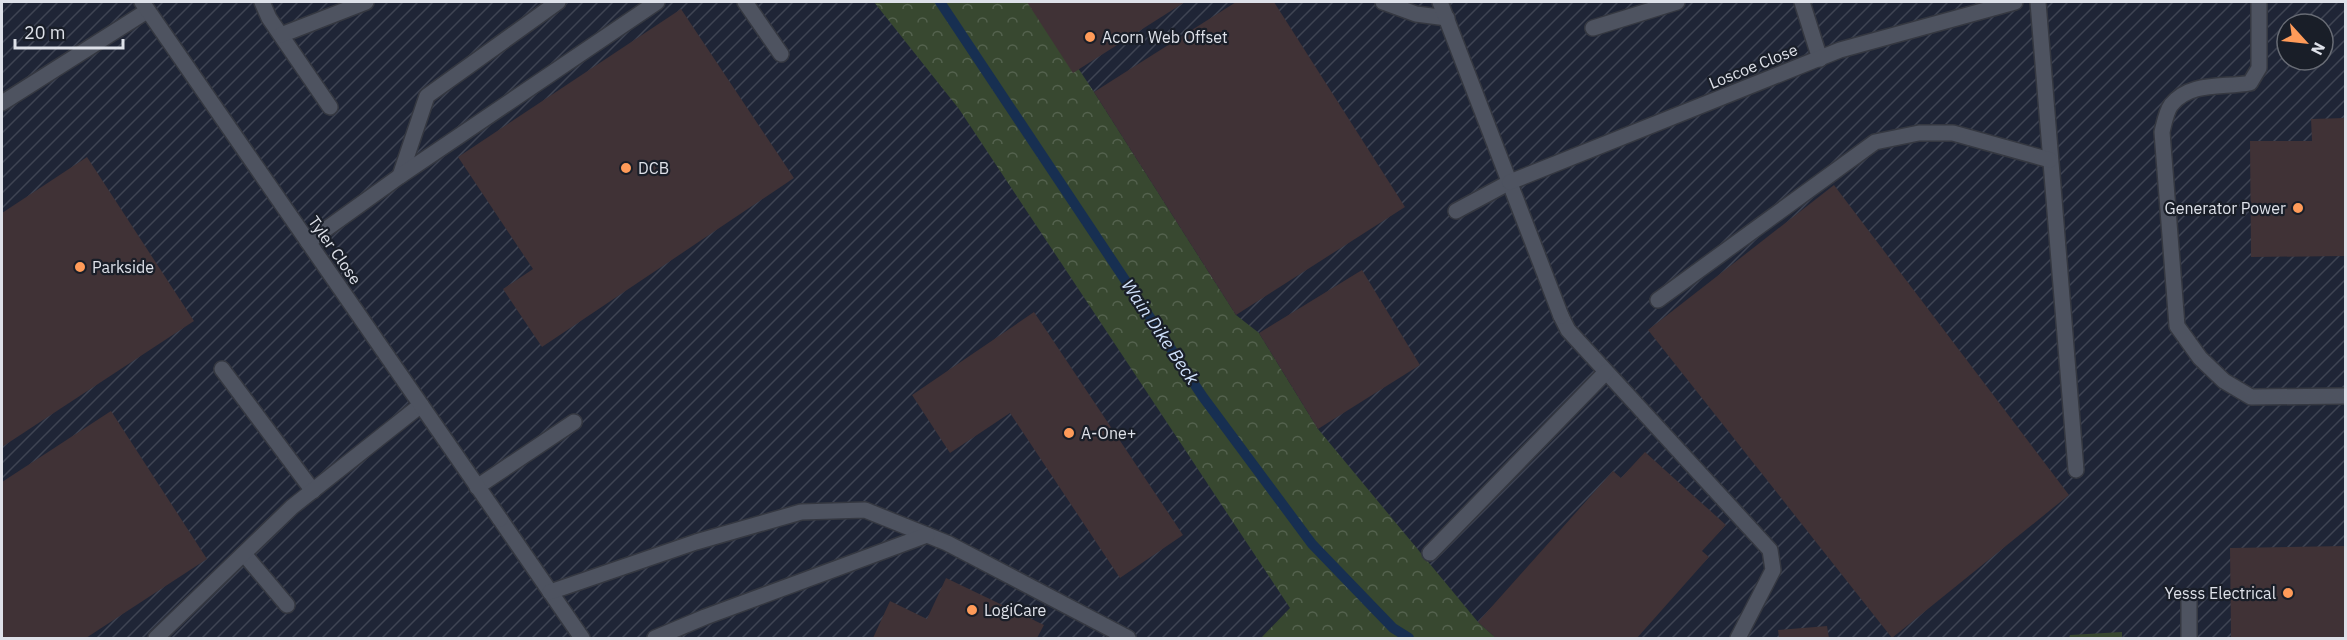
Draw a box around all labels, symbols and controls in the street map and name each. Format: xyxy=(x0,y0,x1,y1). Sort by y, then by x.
scale bar xyxy=(15,12,123,50)
north arrow xyxy=(2275,12,2335,72)
text: 20 m xyxy=(24,21,66,44)
place label: Acorn Web Offset xyxy=(1102,27,1228,47)
marker: Acorn Web Offset xyxy=(1083,30,1097,44)
street label: Loscoe Close xyxy=(1706,39,1800,93)
text: N xyxy=(2307,39,2330,59)
place label: DCB xyxy=(638,158,669,178)
marker: DCB xyxy=(619,161,633,175)
place label: Generator Power xyxy=(2165,198,2286,218)
marker: Generator Power xyxy=(2291,201,2305,215)
street label: Tyler Close xyxy=(304,212,366,288)
place label: Parkside xyxy=(92,257,154,277)
marker: Parkside xyxy=(73,260,87,274)
water label: Wain Dike Beck xyxy=(1117,275,1205,389)
place label: A-One+ xyxy=(1081,423,1136,443)
marker: A-One+ xyxy=(1062,426,1076,440)
place label: Yesss Electrical xyxy=(2165,583,2276,603)
marker: Yesss Electrical xyxy=(2281,586,2295,600)
place label: LogiCare xyxy=(984,600,1047,620)
marker: LogiCare xyxy=(965,603,979,617)

